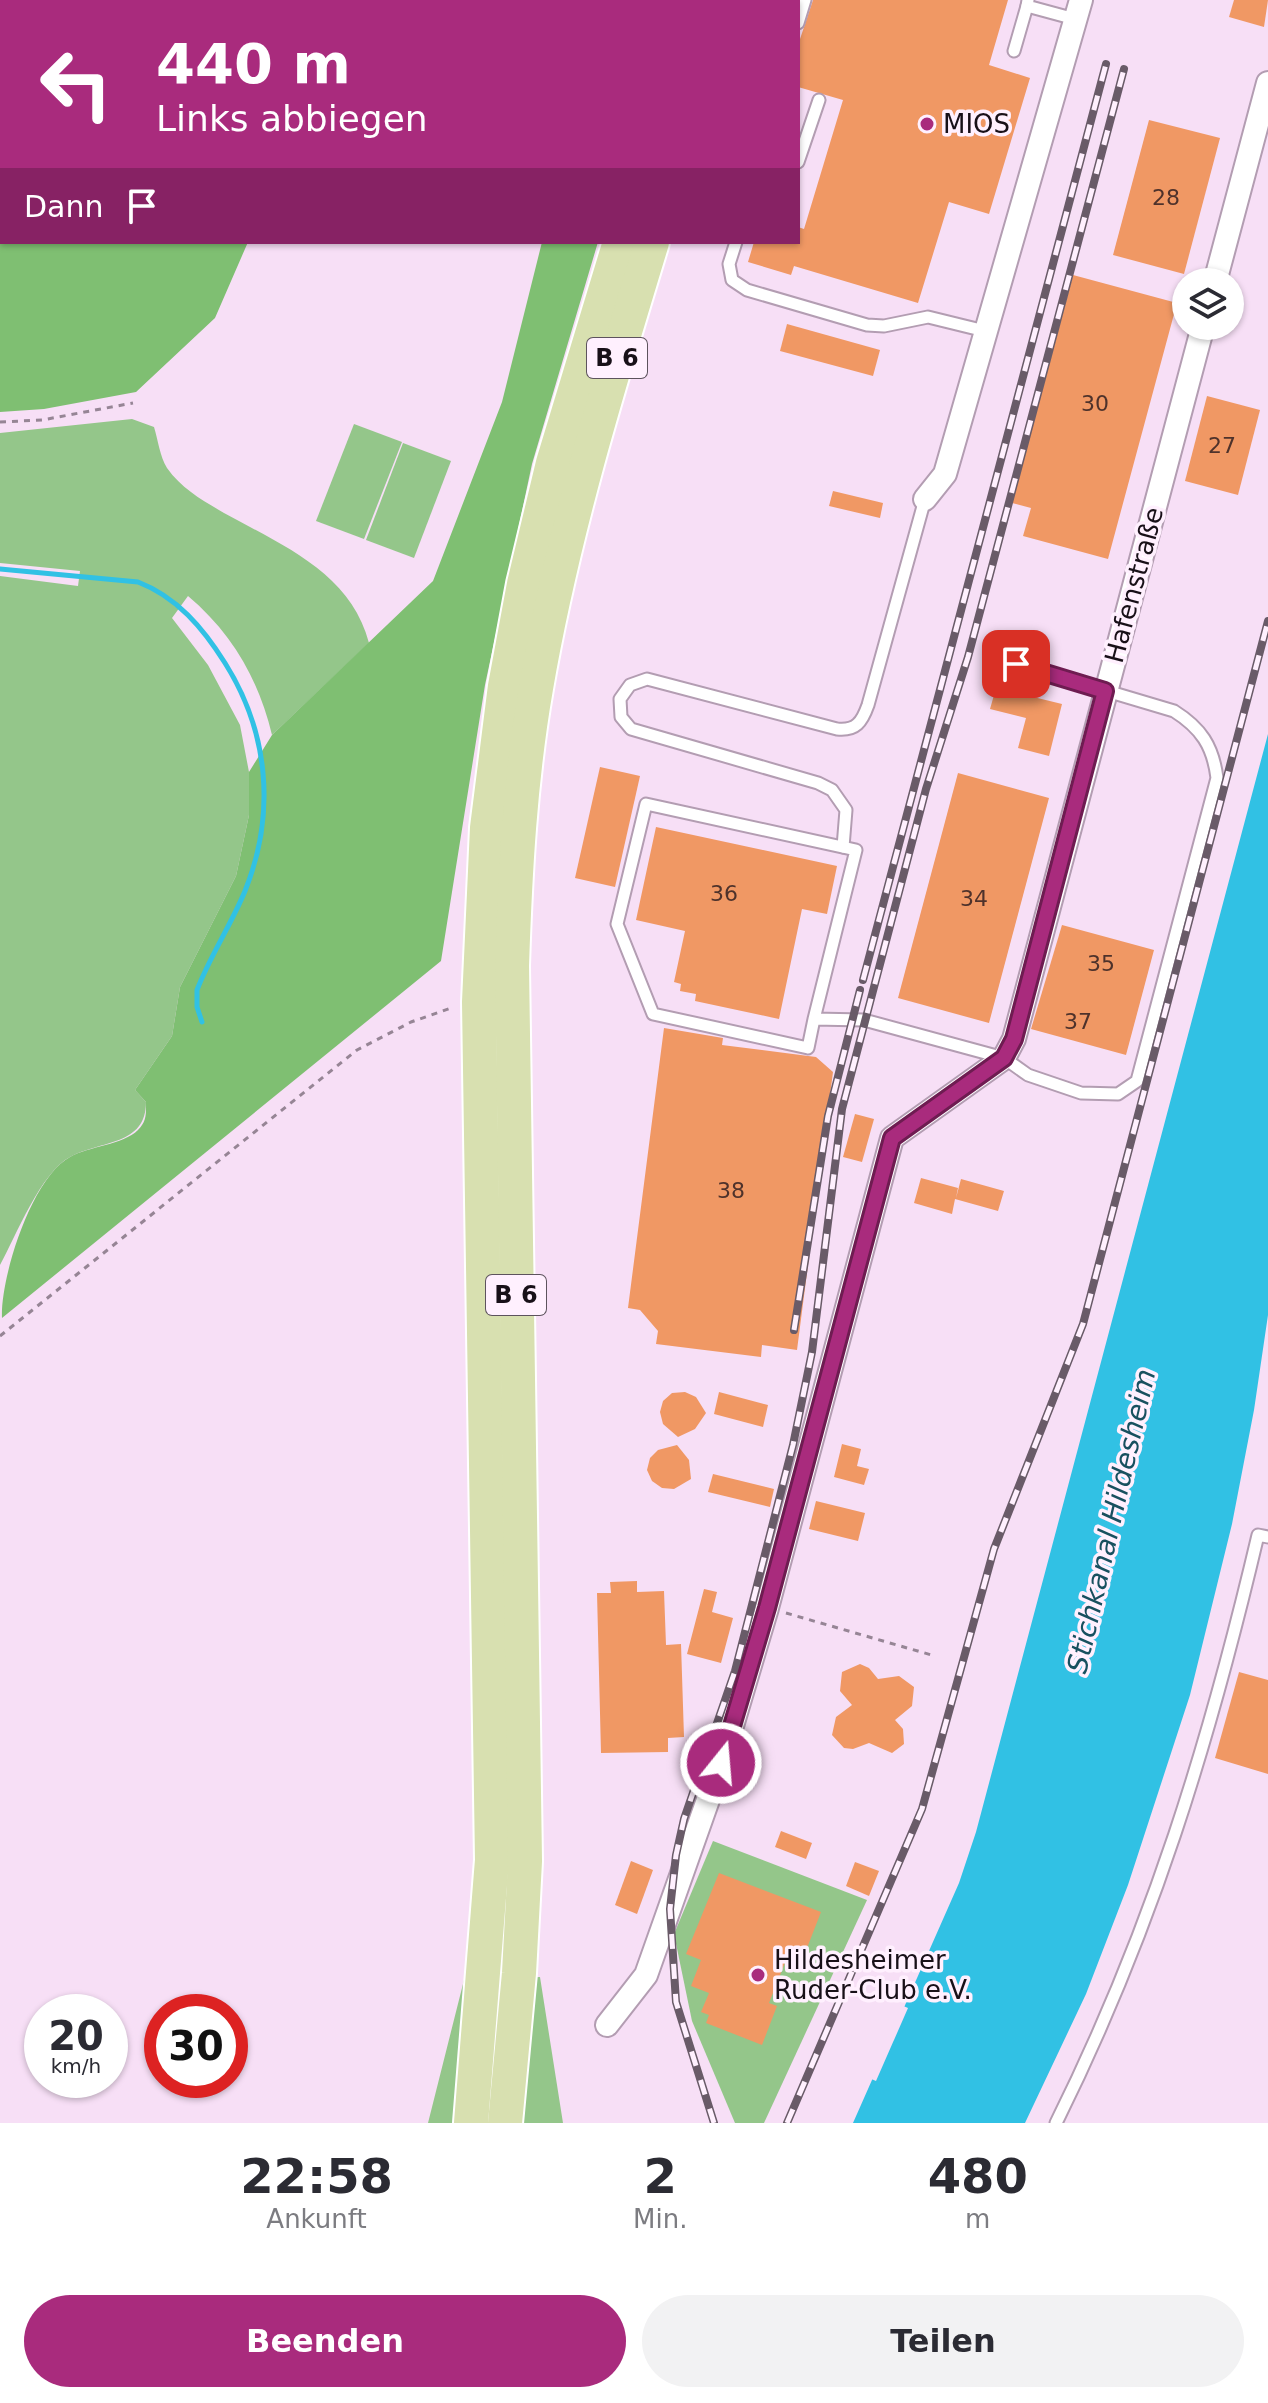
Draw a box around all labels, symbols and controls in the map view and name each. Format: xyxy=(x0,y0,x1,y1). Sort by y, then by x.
text: 440 m xyxy=(156,31,351,96)
icon: left xyxy=(24,32,128,136)
text: Links abbiegen xyxy=(156,98,428,139)
place label: MIOS xyxy=(943,109,1010,139)
marker: MIOS xyxy=(918,115,936,133)
icon: arrive xyxy=(120,184,164,228)
house number: 28 xyxy=(1152,185,1180,210)
text: Dann xyxy=(24,189,104,224)
map controls xyxy=(1172,268,1244,340)
button: layers xyxy=(1172,268,1244,340)
road number: B 6 xyxy=(587,338,647,378)
house number: 30 xyxy=(1081,391,1109,416)
house number: 27 xyxy=(1208,433,1236,458)
street label: Hafenstraße xyxy=(1099,504,1169,666)
pin xyxy=(982,630,1050,698)
icon: arrive xyxy=(994,642,1038,686)
house number: 36 xyxy=(710,881,738,906)
house number: 34 xyxy=(960,886,988,911)
house number: 35 xyxy=(1087,951,1115,976)
house number: 37 xyxy=(1064,1009,1092,1034)
house number: 38 xyxy=(717,1178,745,1203)
road number: B 6 xyxy=(486,1275,546,1315)
water label: Stichkanal Hildesheim xyxy=(1060,1366,1163,1676)
position arrow xyxy=(679,1721,763,1805)
place label: Hildesheimer Ruder-Club e.V. xyxy=(774,1945,972,2005)
marker: Hildesheimer Ruder-Club e.V. xyxy=(749,1966,767,1984)
speed limit sign: 30 xyxy=(144,1994,248,2098)
text: 20 xyxy=(48,2013,104,2059)
text: km/h xyxy=(51,2054,101,2078)
text: 22:58 xyxy=(240,2148,393,2204)
text: 2 xyxy=(644,2148,677,2204)
text: 480 xyxy=(928,2148,1028,2204)
text: Ankunft xyxy=(266,2204,367,2234)
text: Min. xyxy=(633,2204,687,2234)
text: m xyxy=(965,2204,990,2234)
button: Beenden xyxy=(24,2295,626,2387)
button: Teilen xyxy=(642,2295,1244,2387)

